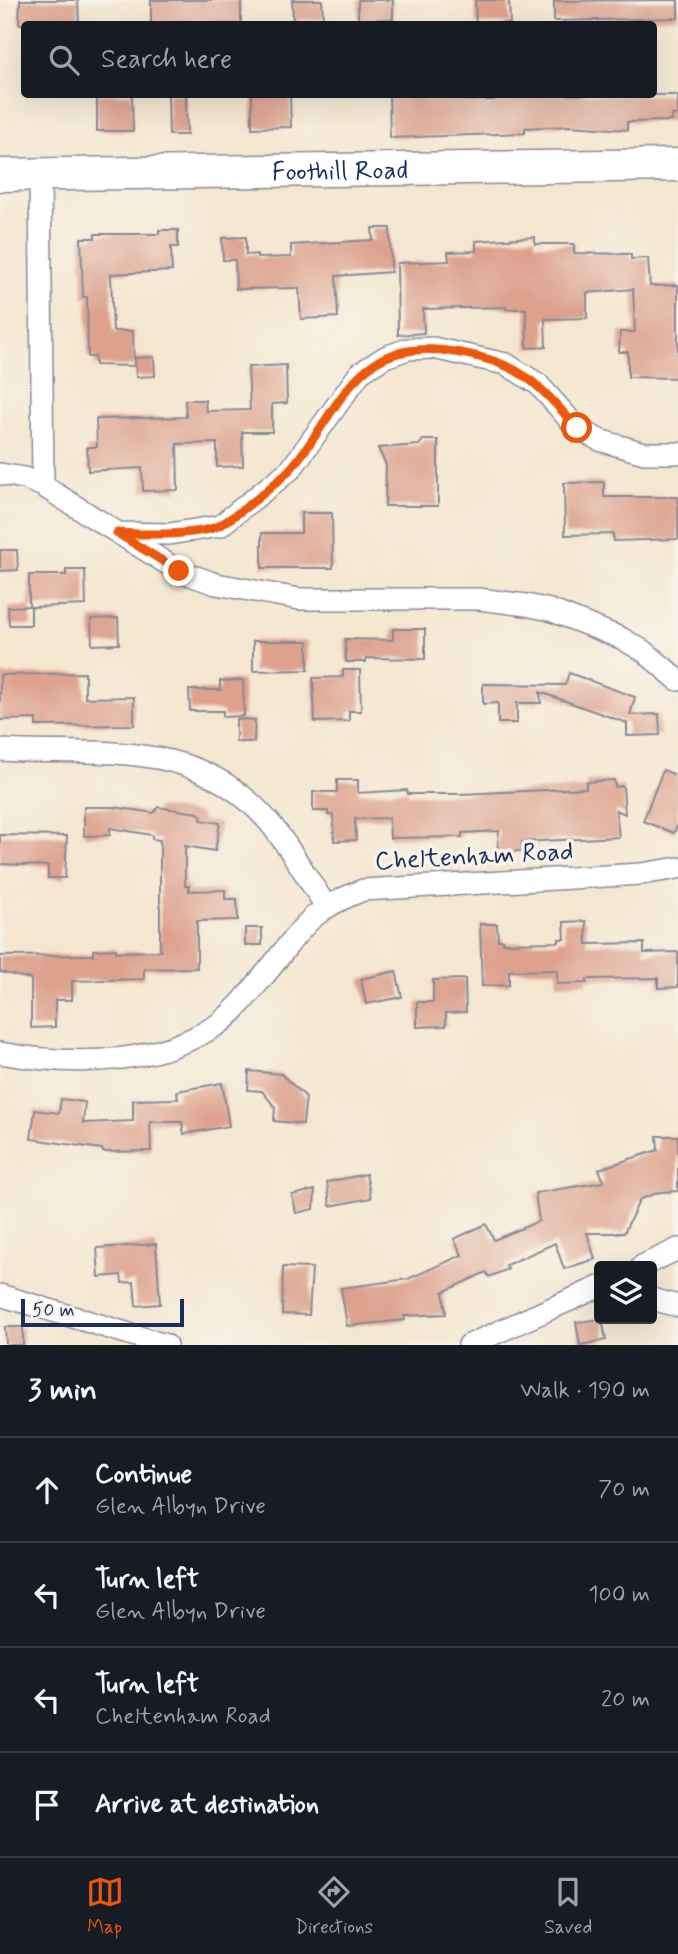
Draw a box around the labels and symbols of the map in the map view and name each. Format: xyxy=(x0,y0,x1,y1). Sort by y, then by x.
street label: Foothill Road xyxy=(272,154,408,190)
route start xyxy=(561,412,592,443)
route end xyxy=(163,555,194,586)
street label: Cheltenham Road xyxy=(374,835,574,879)
scale bar xyxy=(21,1296,184,1328)

